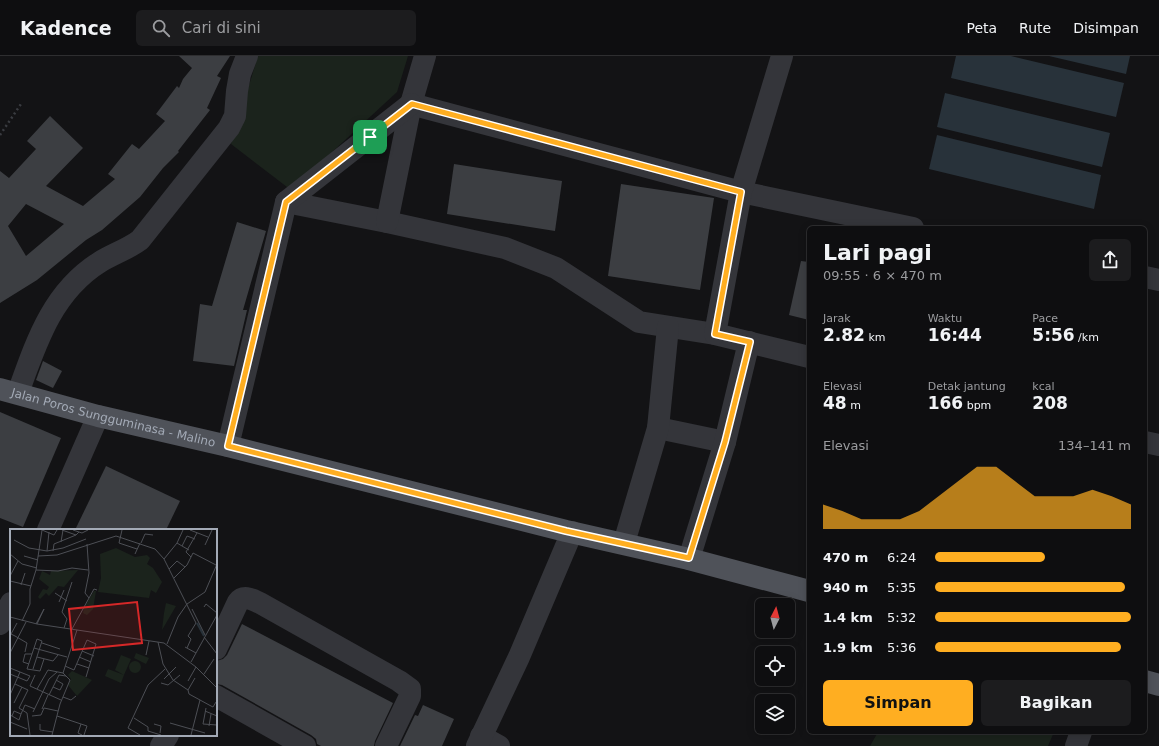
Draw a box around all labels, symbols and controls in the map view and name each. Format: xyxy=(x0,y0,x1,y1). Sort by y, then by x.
search box xyxy=(136,10,416,46)
text: Kadence xyxy=(20,17,112,39)
icon: search xyxy=(150,17,172,39)
text: Cari di sini xyxy=(182,19,261,37)
text: Peta xyxy=(966,20,997,36)
text: Rute xyxy=(1019,20,1051,36)
text: Disimpan xyxy=(1073,20,1139,36)
pin xyxy=(353,120,387,154)
icon: arrive xyxy=(359,126,381,148)
button: share xyxy=(1089,239,1131,281)
text: Lari pagi xyxy=(823,240,932,265)
text: 09:55 · 6 × 470 m xyxy=(823,268,942,283)
text: Jarak xyxy=(823,312,851,325)
text: Waktu xyxy=(928,312,962,325)
text: Pace xyxy=(1032,312,1058,325)
text: 2.82 xyxy=(823,325,865,345)
text: 16:44 xyxy=(928,325,982,345)
text: 5:56 xyxy=(1032,325,1075,345)
text: km xyxy=(865,331,886,344)
text: /km xyxy=(1075,331,1099,344)
text: Elevasi xyxy=(823,380,862,393)
text: Detak jantung xyxy=(928,380,1006,393)
text: kcal xyxy=(1032,380,1055,393)
street label: Jalan Poros Sungguminasa - Malino xyxy=(9,385,217,450)
text: 48 xyxy=(823,393,847,413)
text: 166 xyxy=(928,393,963,413)
text: 208 xyxy=(1032,393,1068,413)
text: m xyxy=(847,399,861,412)
text: bpm xyxy=(963,399,991,412)
text: Elevasi xyxy=(823,438,869,453)
text: 134–141 m xyxy=(1058,438,1131,453)
inset map xyxy=(10,529,217,736)
text: 470 m xyxy=(823,550,868,565)
text: 6:24 xyxy=(887,550,916,565)
text: 940 m xyxy=(823,580,868,595)
text: 5:35 xyxy=(887,580,916,595)
north arrow xyxy=(755,598,795,638)
map controls xyxy=(755,598,795,734)
text: 1.4 km xyxy=(823,610,873,625)
text: 5:32 xyxy=(887,610,916,625)
text: 1.9 km xyxy=(823,640,873,655)
text: 5:36 xyxy=(887,640,916,655)
button: locate xyxy=(755,646,795,686)
button: Simpan xyxy=(823,680,973,726)
button: Bagikan xyxy=(981,680,1131,726)
button: layers xyxy=(755,694,795,734)

